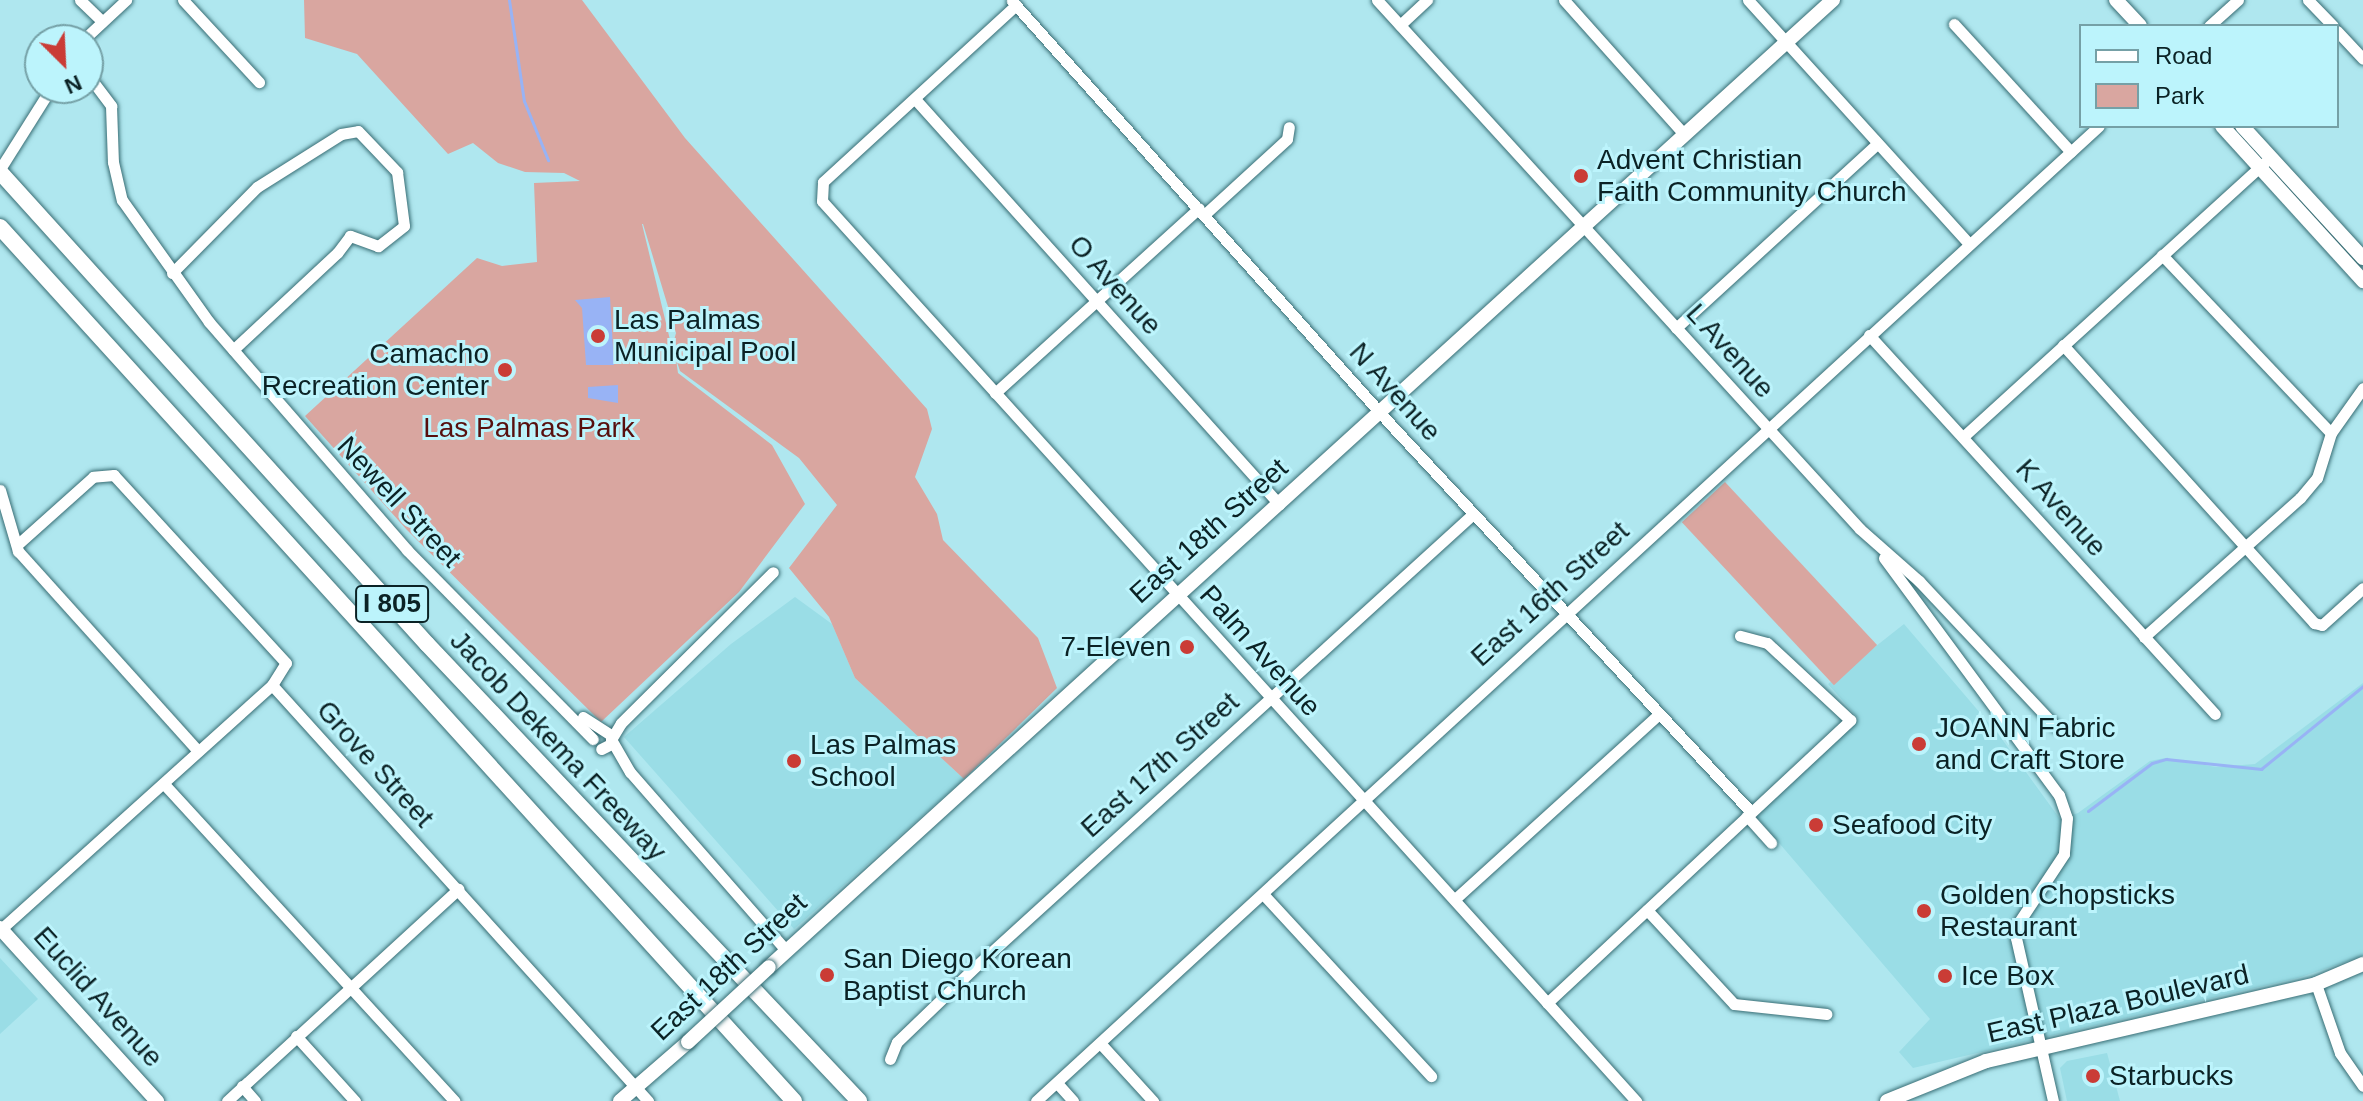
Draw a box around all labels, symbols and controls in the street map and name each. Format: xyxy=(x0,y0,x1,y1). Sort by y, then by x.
north arrow xyxy=(24,24,104,104)
legend xyxy=(2079,24,2339,128)
text: Road xyxy=(2155,42,2212,69)
text: N xyxy=(61,70,86,99)
text: Park xyxy=(2155,82,2204,109)
place label: Advent Christian Faith Community Church xyxy=(1597,143,1907,209)
marker: Advent Christian Faith Community Church xyxy=(1572,167,1590,185)
street label: O Avenue xyxy=(1061,228,1169,342)
street label: L Avenue xyxy=(1678,296,1782,406)
place label: Las Palmas Municipal Pool xyxy=(614,303,796,369)
marker: Las Palmas Municipal Pool xyxy=(589,327,607,345)
street label: N Avenue xyxy=(1342,335,1448,449)
place label: Camacho Recreation Center xyxy=(262,337,489,403)
marker: Camacho Recreation Center xyxy=(496,361,514,379)
park label: Las Palmas Park xyxy=(423,411,635,445)
street label: Newell Street xyxy=(330,430,468,574)
street label: East 18th Street xyxy=(1123,451,1295,611)
street label: K Avenue xyxy=(2008,452,2114,564)
street label: East 16th Street xyxy=(1464,514,1636,674)
street label: Palm Avenue xyxy=(1192,578,1328,724)
road number: I 805 xyxy=(354,582,430,626)
street label: Jacob Dekema Freeway xyxy=(443,624,673,868)
place label: 7-Eleven xyxy=(1060,630,1171,664)
marker: 7-Eleven xyxy=(1178,638,1196,656)
street label: East 17th Street xyxy=(1074,685,1246,845)
street label: Grove Street xyxy=(309,694,441,834)
place label: JOANN Fabric and Craft Store xyxy=(1935,711,2125,777)
place label: Las Palmas School xyxy=(810,728,956,794)
marker: JOANN Fabric and Craft Store xyxy=(1910,735,1928,753)
marker: Las Palmas School xyxy=(785,752,803,770)
place label: Seafood City xyxy=(1832,808,1992,842)
marker: Seafood City xyxy=(1807,816,1825,834)
place label: Golden Chopsticks Restaurant xyxy=(1940,878,2175,944)
street label: East 18th Street xyxy=(644,886,814,1048)
marker: Golden Chopsticks Restaurant xyxy=(1915,902,1933,920)
street label: Euclid Avenue xyxy=(26,919,170,1075)
place label: San Diego Korean Baptist Church xyxy=(843,942,1072,1008)
street label: East Plaza Boulevard xyxy=(1984,958,2252,1050)
place label: Ice Box xyxy=(1961,959,2054,993)
marker: San Diego Korean Baptist Church xyxy=(818,966,836,984)
marker: Ice Box xyxy=(1936,967,1954,985)
place label: Starbucks xyxy=(2109,1059,2233,1093)
marker: Starbucks xyxy=(2084,1067,2102,1085)

